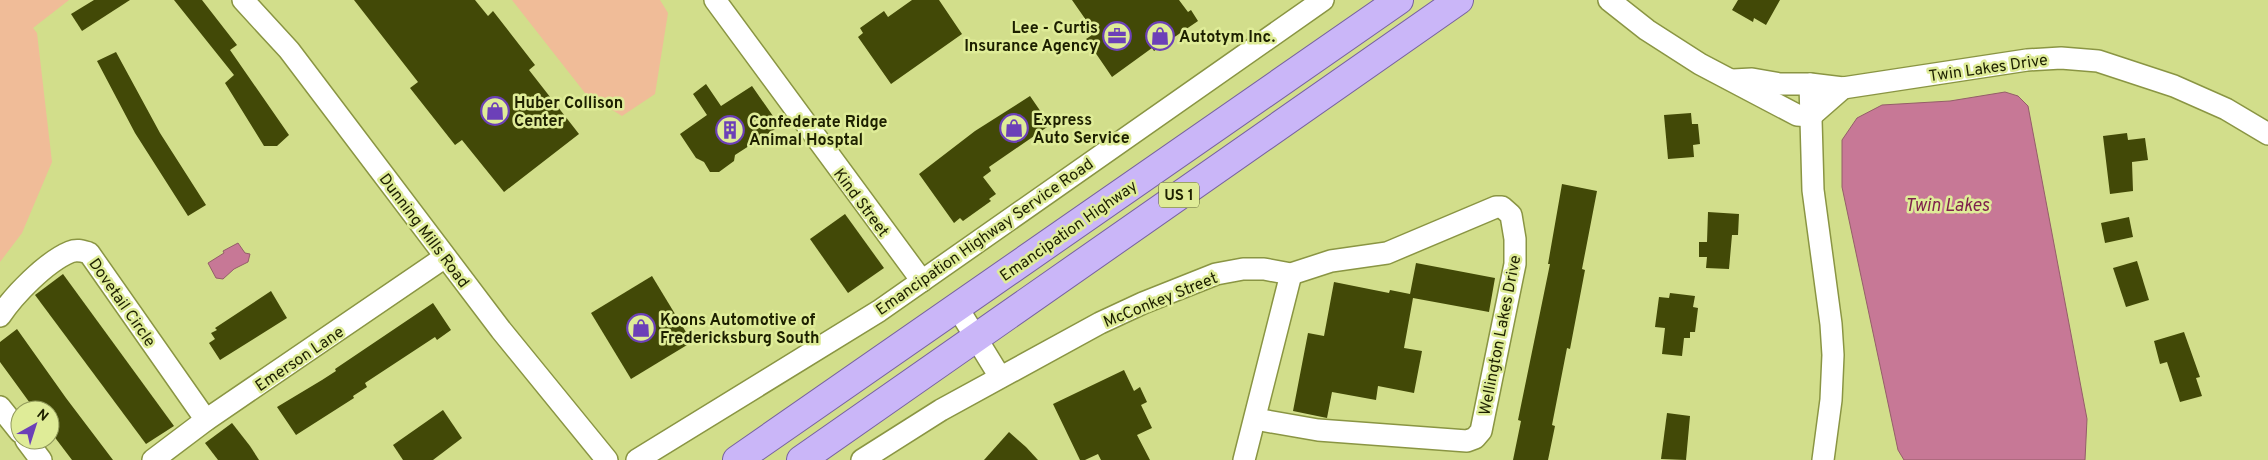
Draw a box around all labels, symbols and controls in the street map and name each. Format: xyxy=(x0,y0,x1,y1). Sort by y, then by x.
place label: Lee - Curtis Insurance Agency xyxy=(964,19,1098,57)
office icon: Lee - Curtis Insurance Agency xyxy=(1102,21,1132,51)
shop icon: Autotym Inc. xyxy=(1145,21,1175,51)
place label: Autotym Inc. xyxy=(1179,28,1275,48)
street label: Twin Lakes Drive xyxy=(1927,51,2049,87)
place label: Huber Collison Center xyxy=(514,94,623,132)
shop icon: Huber Collison Center xyxy=(480,96,510,126)
place label: Express Auto Service xyxy=(1033,111,1130,149)
place label: Confederate Ridge Animal Hosptal xyxy=(749,113,888,151)
shop icon: Express Auto Service xyxy=(999,113,1029,143)
building icon: Confederate Ridge Animal Hosptal xyxy=(715,115,745,145)
street label: Emancipation Highway Service Road xyxy=(872,155,1098,321)
street label: Kind Street xyxy=(828,165,893,241)
street label: Dunning Mills Road xyxy=(374,170,473,292)
street label: Emancipation Highway xyxy=(997,177,1142,287)
road number: US 1 xyxy=(1159,182,1199,208)
water label: Twin Lakes xyxy=(1905,195,1990,218)
street label: Wellington Lakes Drive xyxy=(1476,254,1526,417)
street label: Dovetail Circle xyxy=(83,255,159,351)
street label: McConkey Street xyxy=(1101,269,1221,333)
place label: Koons Automotive of Fredericksburg South xyxy=(660,311,820,349)
shop icon: Koons Automotive of Fredericksburg South xyxy=(626,313,656,343)
street label: Emerson Lane xyxy=(252,323,348,397)
north arrow xyxy=(10,400,60,450)
text: N xyxy=(33,406,51,426)

